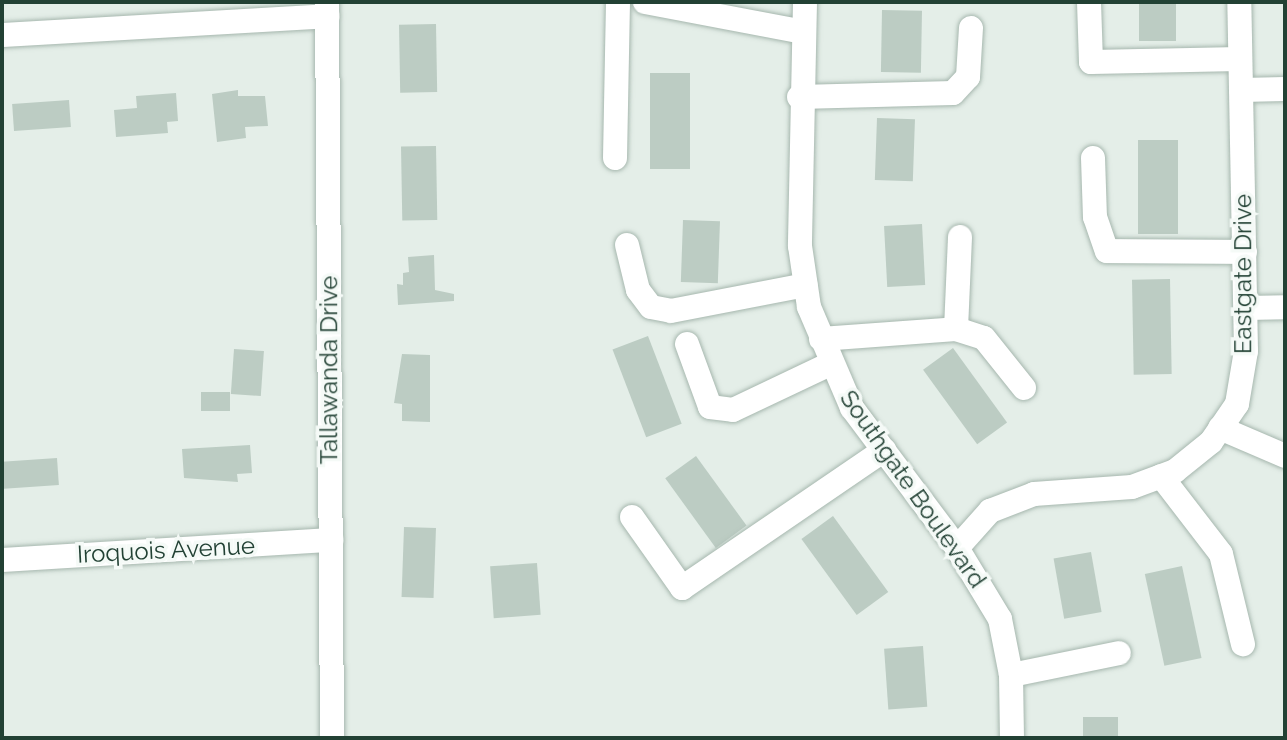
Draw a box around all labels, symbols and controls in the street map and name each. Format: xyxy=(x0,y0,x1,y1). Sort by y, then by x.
street label: Eastgate Drive xyxy=(1229,194,1257,354)
street label: Tallawanda Drive xyxy=(315,276,343,464)
street label: Southgate Boulevard xyxy=(834,385,992,593)
street label: Iroquois Avenue xyxy=(76,531,256,569)

